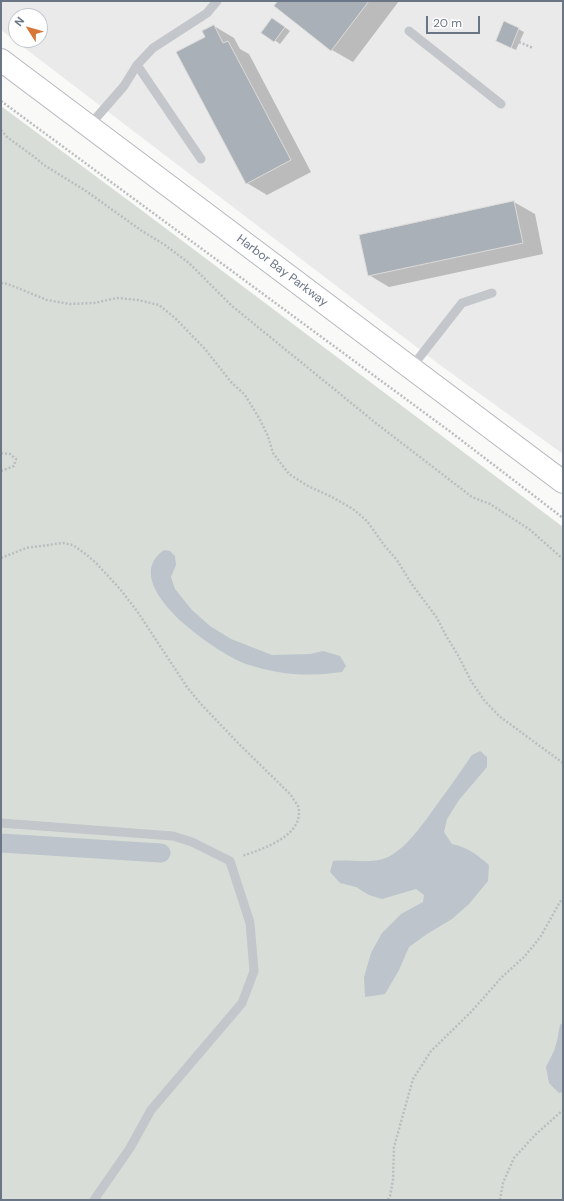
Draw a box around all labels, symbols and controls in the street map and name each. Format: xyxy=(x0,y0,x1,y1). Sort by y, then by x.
north arrow xyxy=(8,8,48,48)
scale bar xyxy=(428,8,482,34)
text: N xyxy=(11,14,27,29)
text: 20 m xyxy=(433,15,462,31)
street label: Harbor Bay Parkway xyxy=(234,232,330,310)

